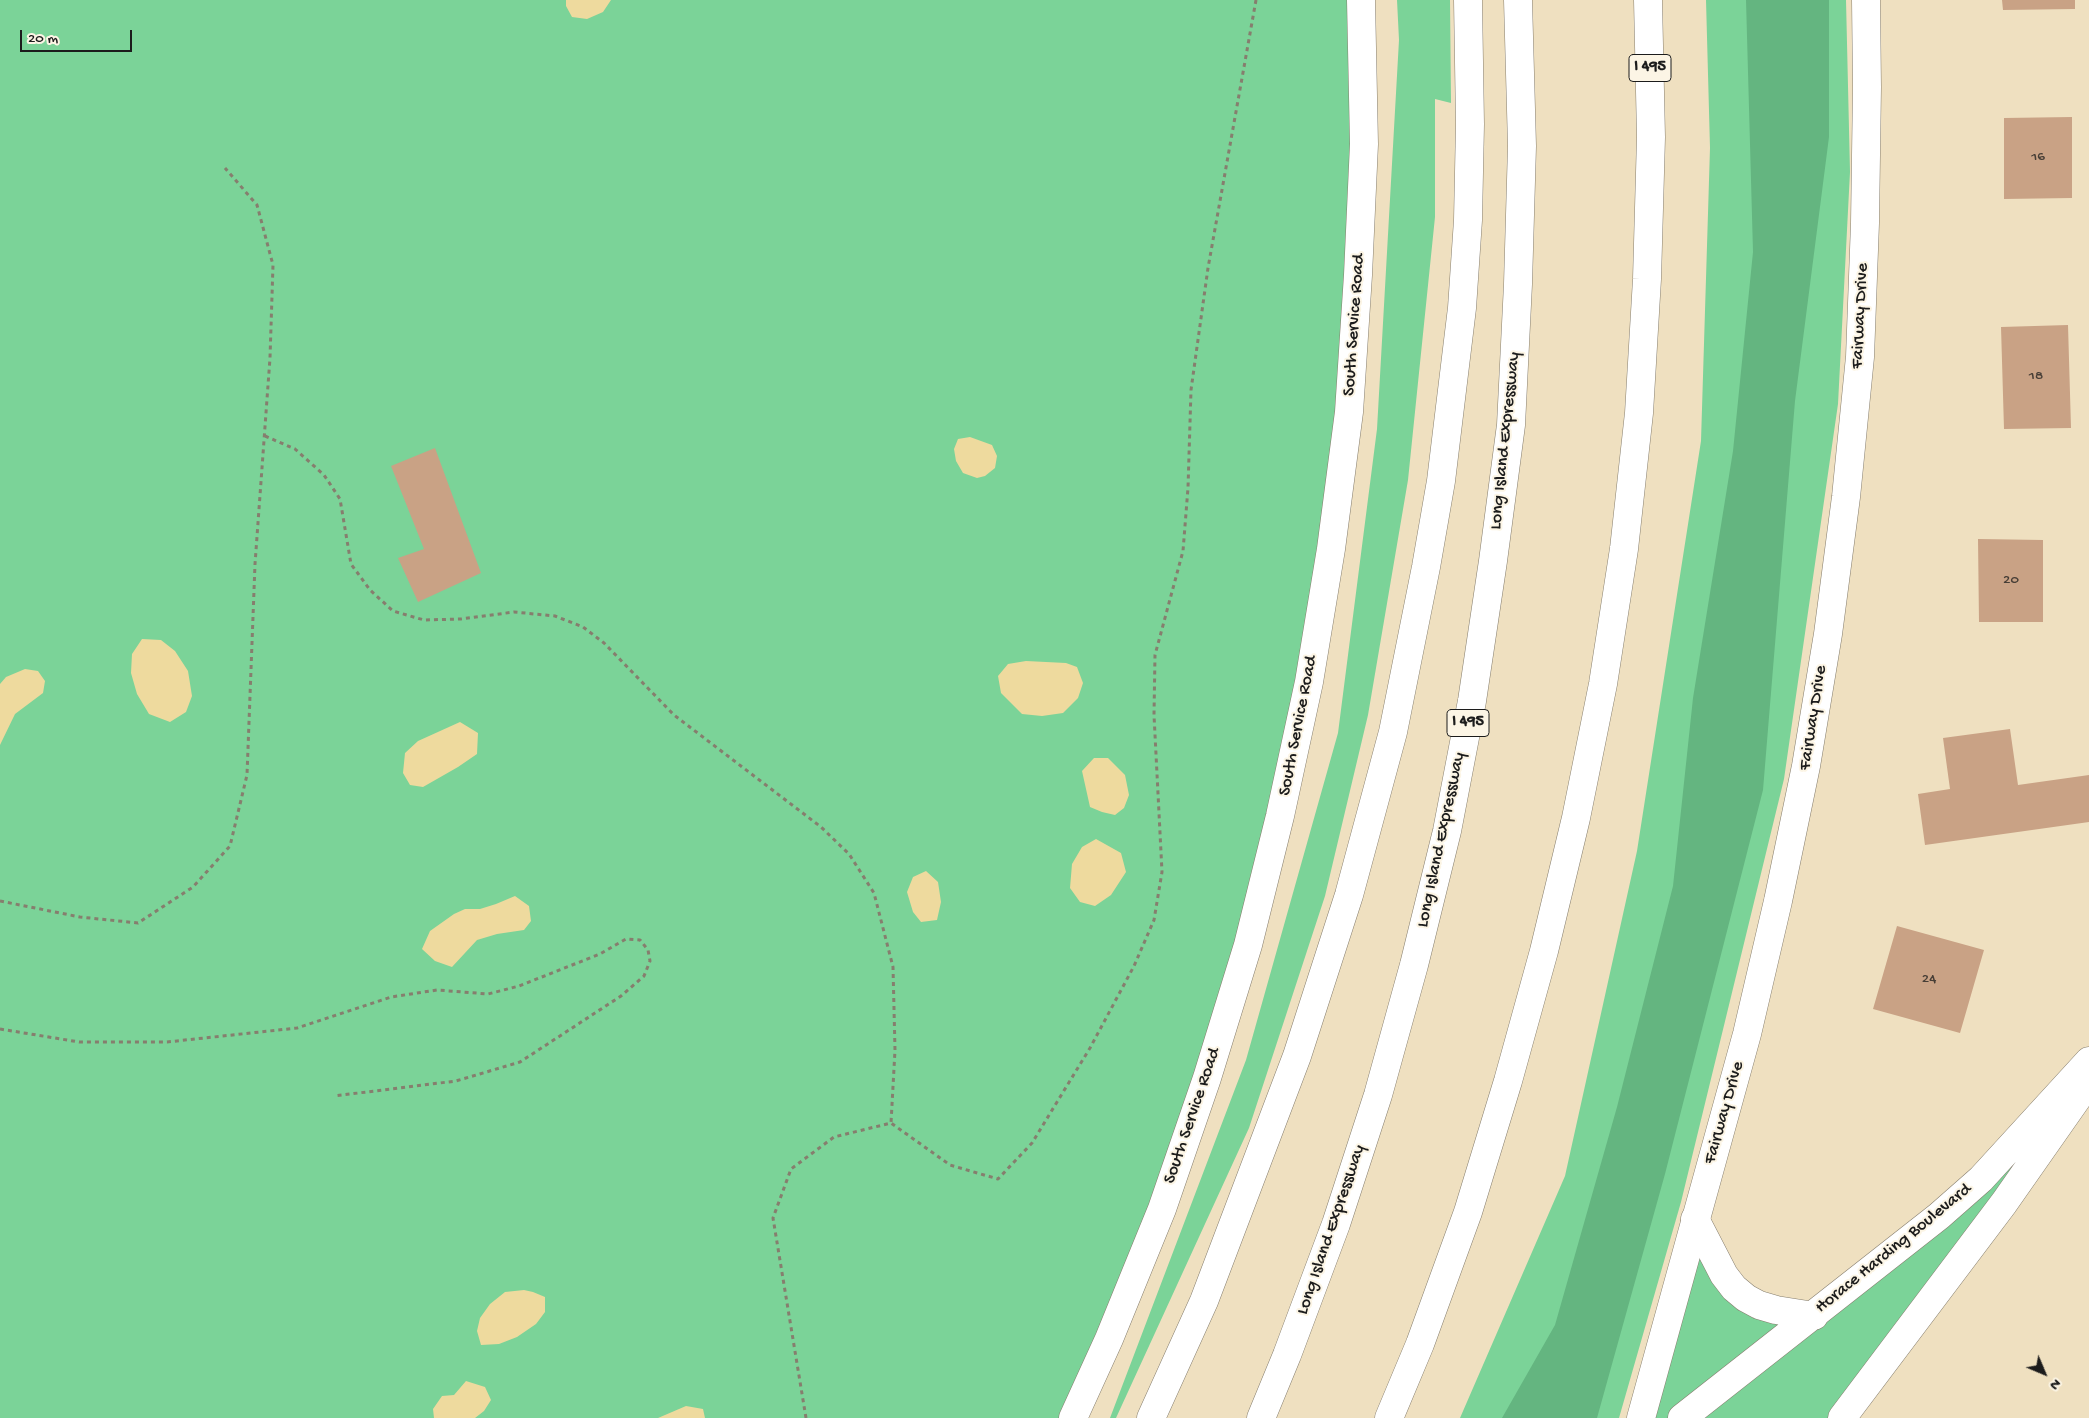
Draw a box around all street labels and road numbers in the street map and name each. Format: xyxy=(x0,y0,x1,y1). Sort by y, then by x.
road number: I 495 xyxy=(1629,54,1671,82)
street label: South Service Road xyxy=(1339,253,1371,397)
street label: Fairway Drive xyxy=(1847,263,1875,369)
street label: Long Island Expressway xyxy=(1486,351,1526,531)
street label: South Service Road xyxy=(1275,654,1323,798)
street label: Fairway Drive xyxy=(1795,664,1833,772)
road number: I 495 xyxy=(1447,710,1489,736)
street label: Long Island Expressway xyxy=(1413,750,1471,930)
street label: South Service Road xyxy=(1160,1045,1226,1187)
street label: Fairway Drive xyxy=(1700,1059,1750,1167)
street label: Long Island Expressway xyxy=(1293,1142,1371,1318)
street label: Horace Harding Boulevard xyxy=(1811,1179,1977,1319)

